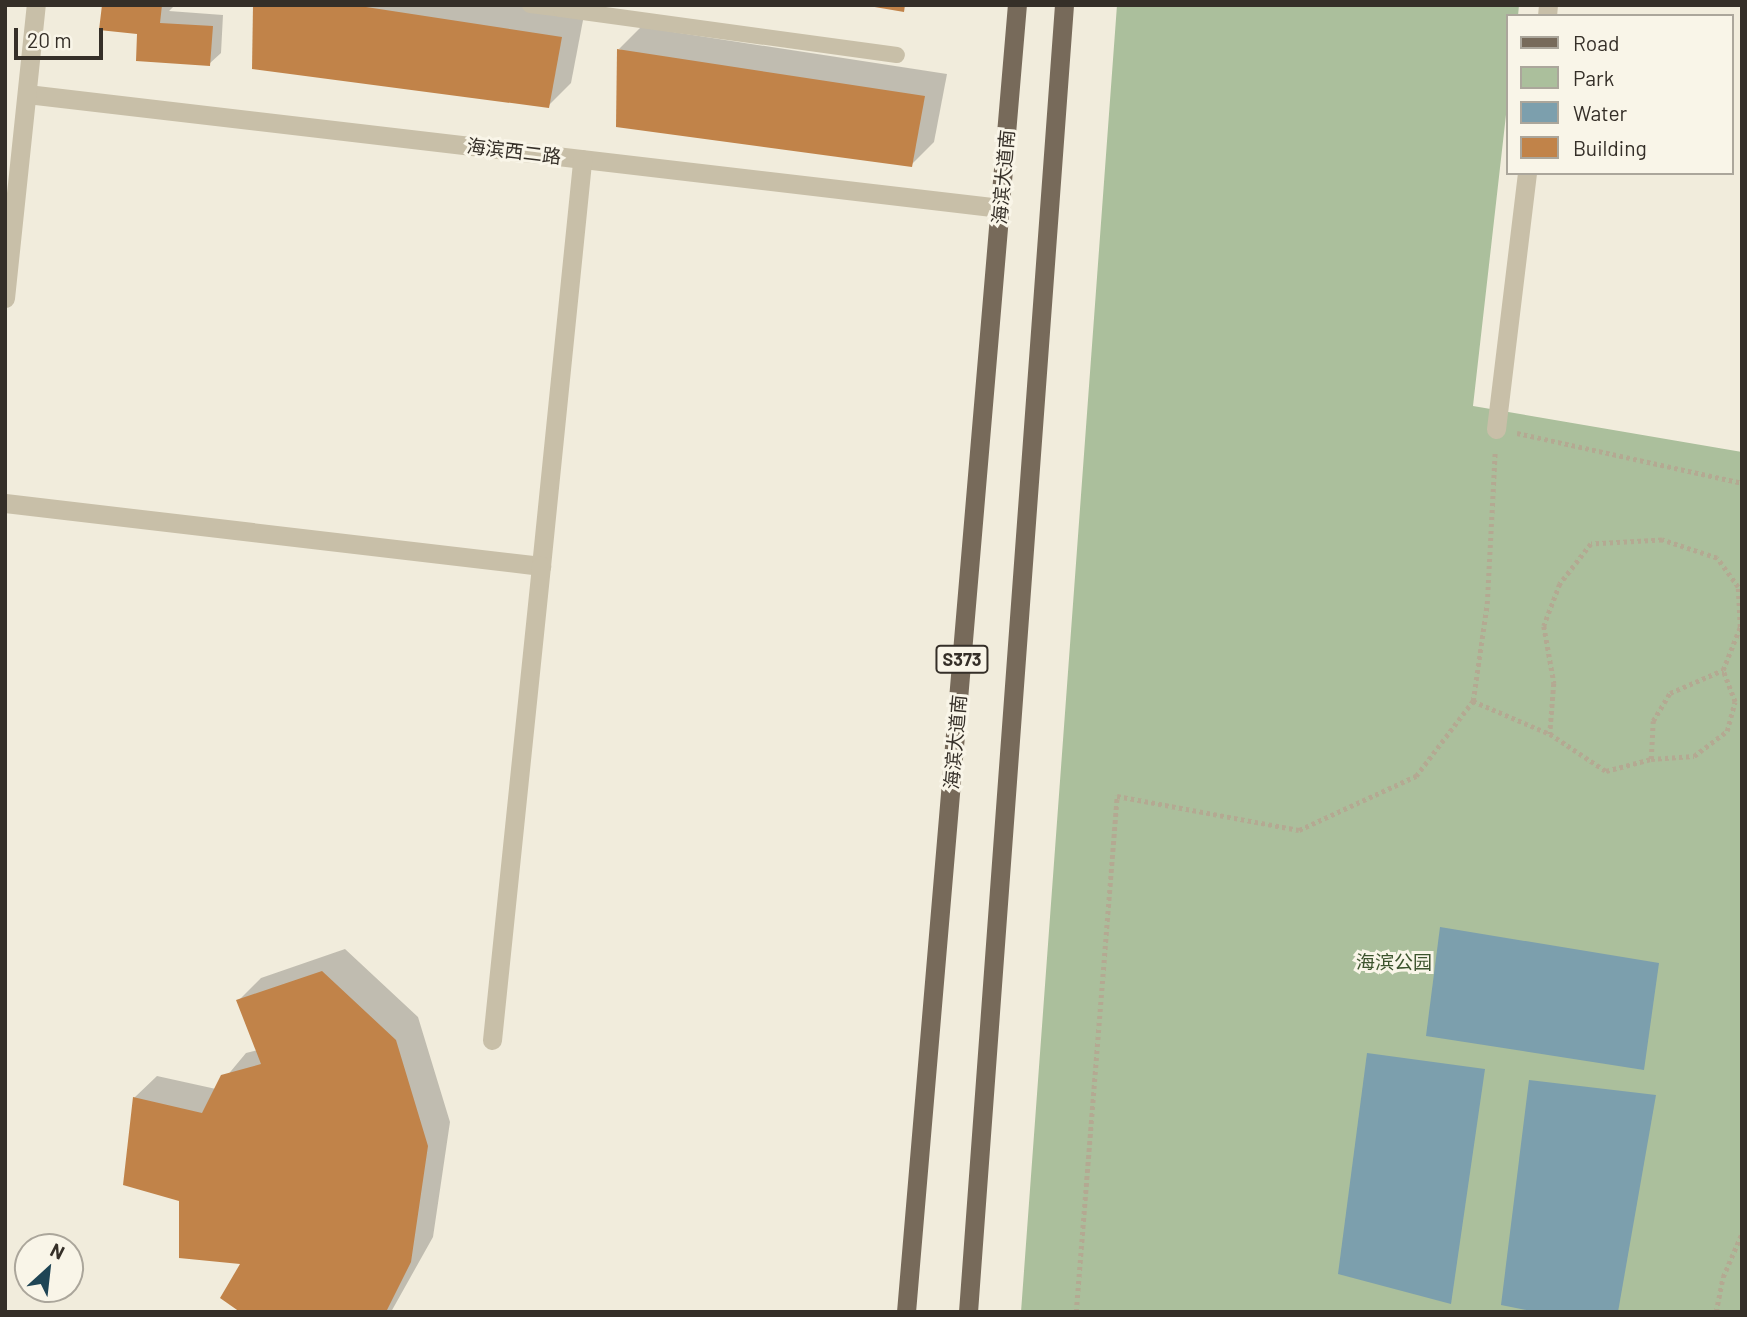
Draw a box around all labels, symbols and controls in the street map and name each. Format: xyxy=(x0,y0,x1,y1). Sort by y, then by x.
scale bar xyxy=(18,14,107,58)
legend xyxy=(1506,14,1733,175)
text: 20 m xyxy=(27,27,72,52)
text: Road xyxy=(1573,30,1619,55)
text: Park xyxy=(1573,65,1614,90)
text: Water xyxy=(1573,100,1627,125)
street label: 海滨大道南 xyxy=(988,129,1018,225)
street label: 海滨西二路 xyxy=(465,134,563,168)
text: Building xyxy=(1573,135,1647,160)
road number: S373 xyxy=(934,644,990,674)
street label: 海滨大道南 xyxy=(940,694,970,790)
park label: 海滨公园 xyxy=(1356,951,1432,973)
north arrow xyxy=(14,1233,84,1303)
text: N xyxy=(47,1238,69,1264)

